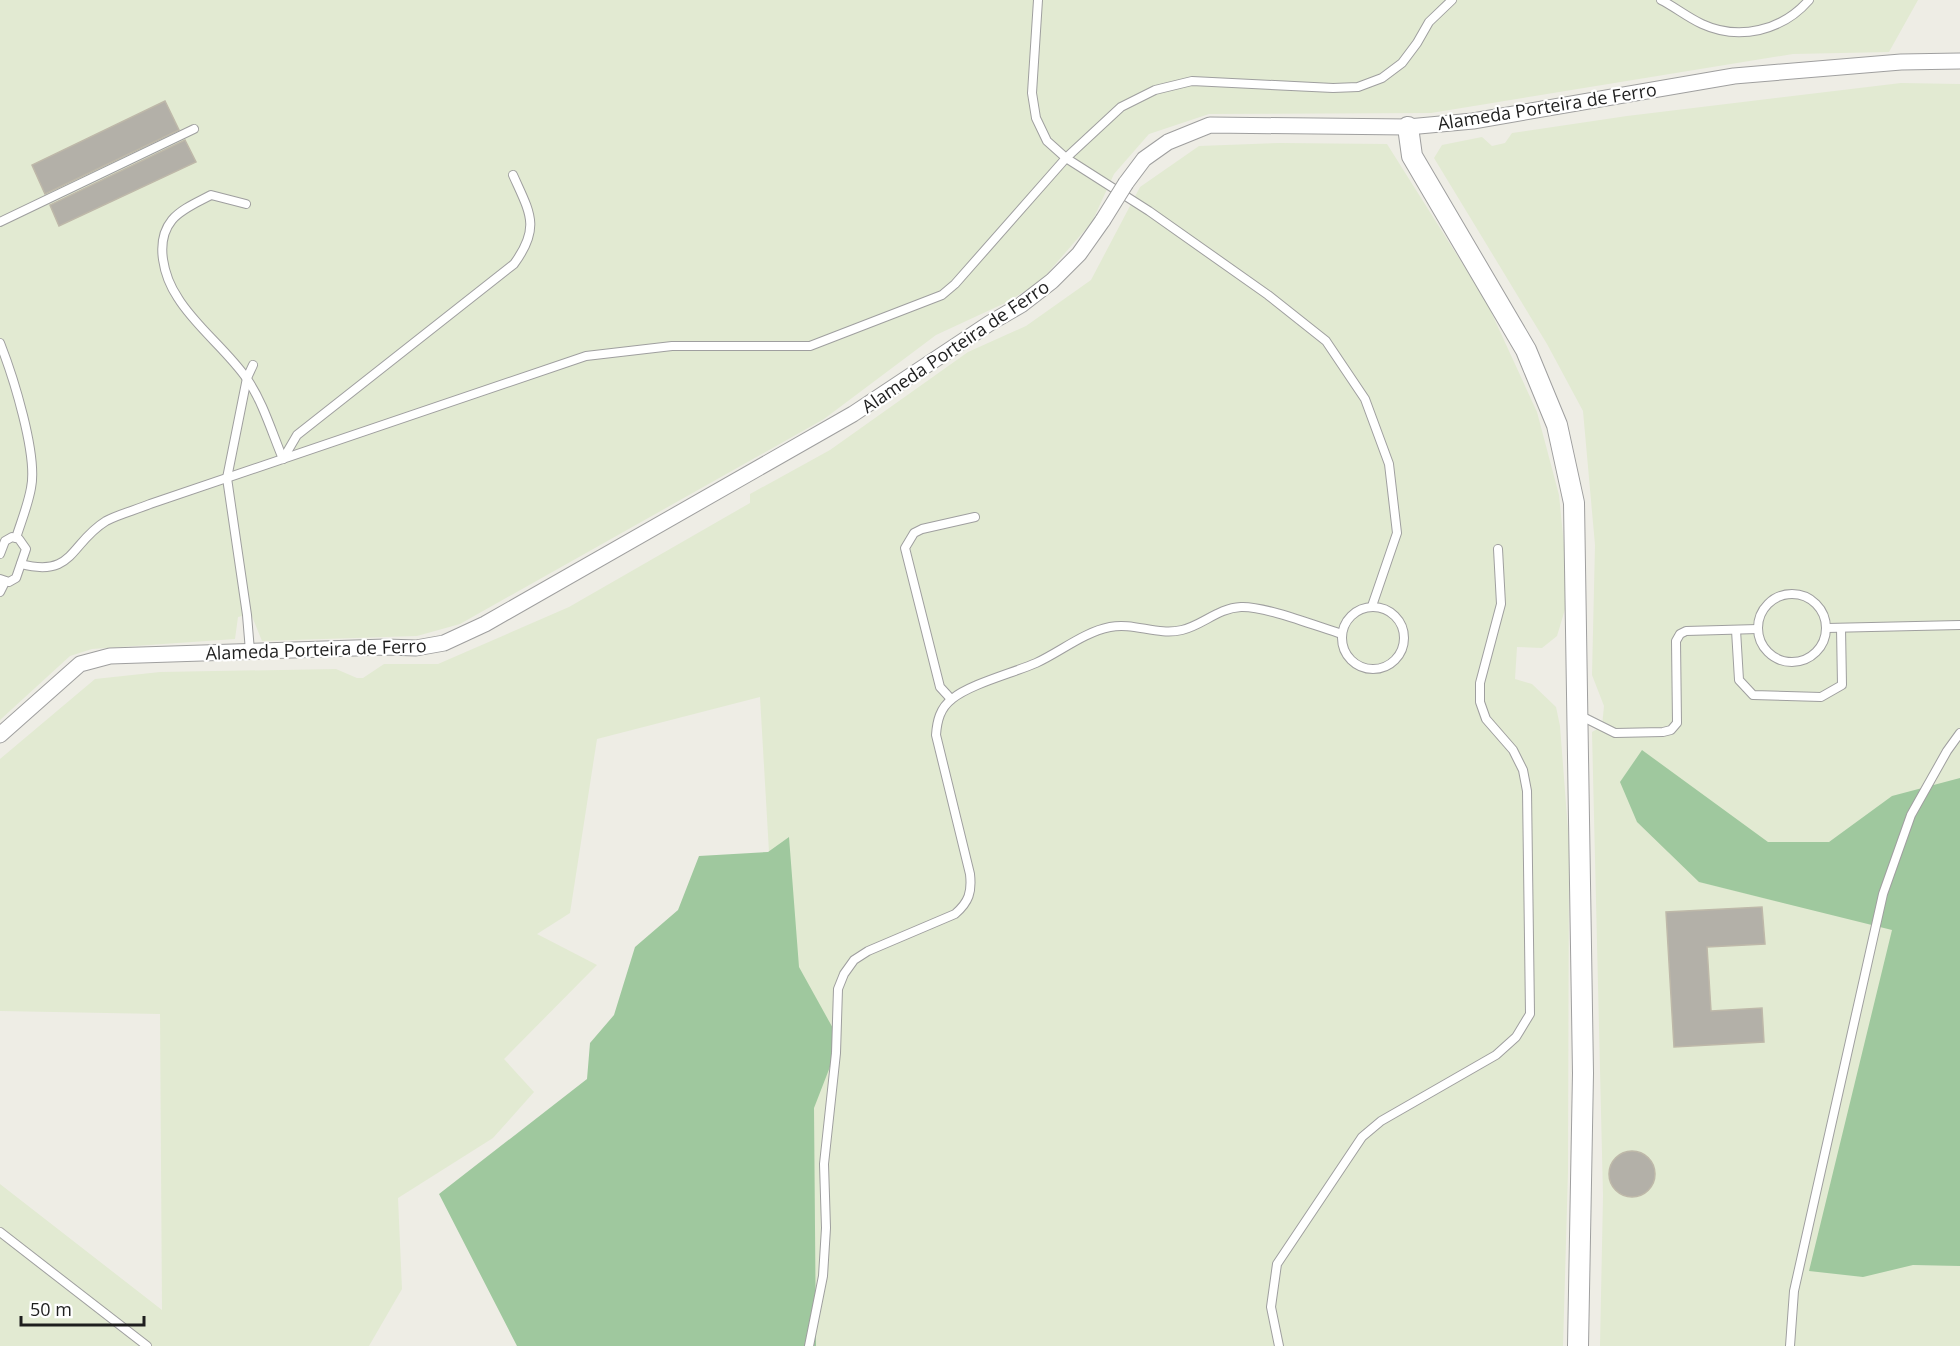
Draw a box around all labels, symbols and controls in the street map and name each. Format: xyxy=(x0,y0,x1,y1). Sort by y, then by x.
street label: Alameda Porteira de Ferro xyxy=(1436,77,1658,135)
street label: Alameda Porteira de Ferro xyxy=(857,274,1053,418)
street label: Alameda Porteira de Ferro xyxy=(205,633,427,665)
scale bar xyxy=(21,1289,144,1327)
text: 50 m xyxy=(30,1297,72,1321)

